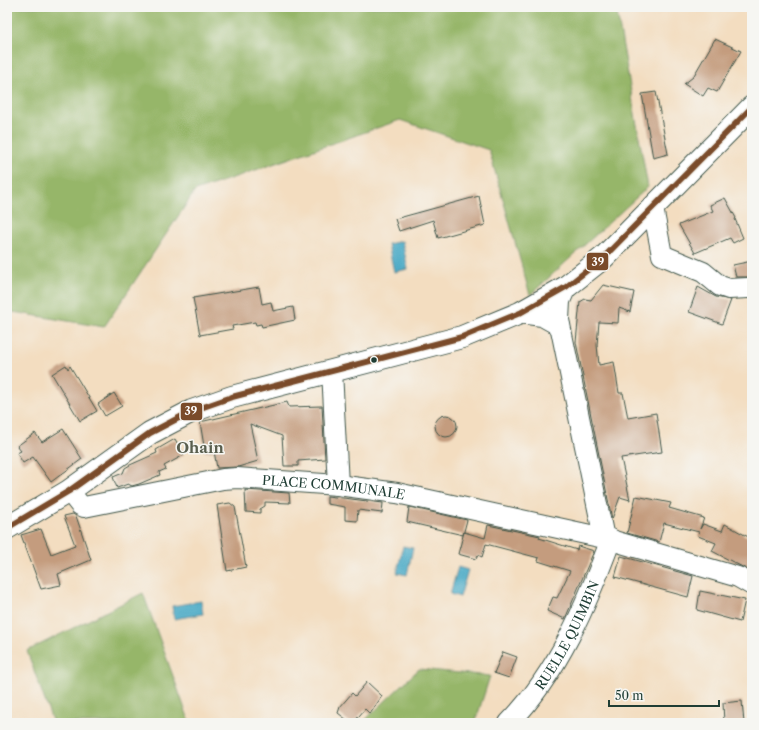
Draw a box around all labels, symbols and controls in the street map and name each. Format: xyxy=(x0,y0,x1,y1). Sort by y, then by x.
line badge: 39 xyxy=(586,252,609,271)
text: 39 xyxy=(592,255,605,269)
unlabelled marker xyxy=(369,355,379,365)
line badge: 39 xyxy=(180,402,203,421)
text: 39 xyxy=(185,404,198,418)
district label: Ohain xyxy=(176,438,224,457)
street label: PLACE COMMUNALE xyxy=(262,472,406,503)
street label: RUELLE QUIMBIN xyxy=(532,578,602,693)
scale bar xyxy=(609,682,719,708)
text: 50 m xyxy=(615,688,644,703)

